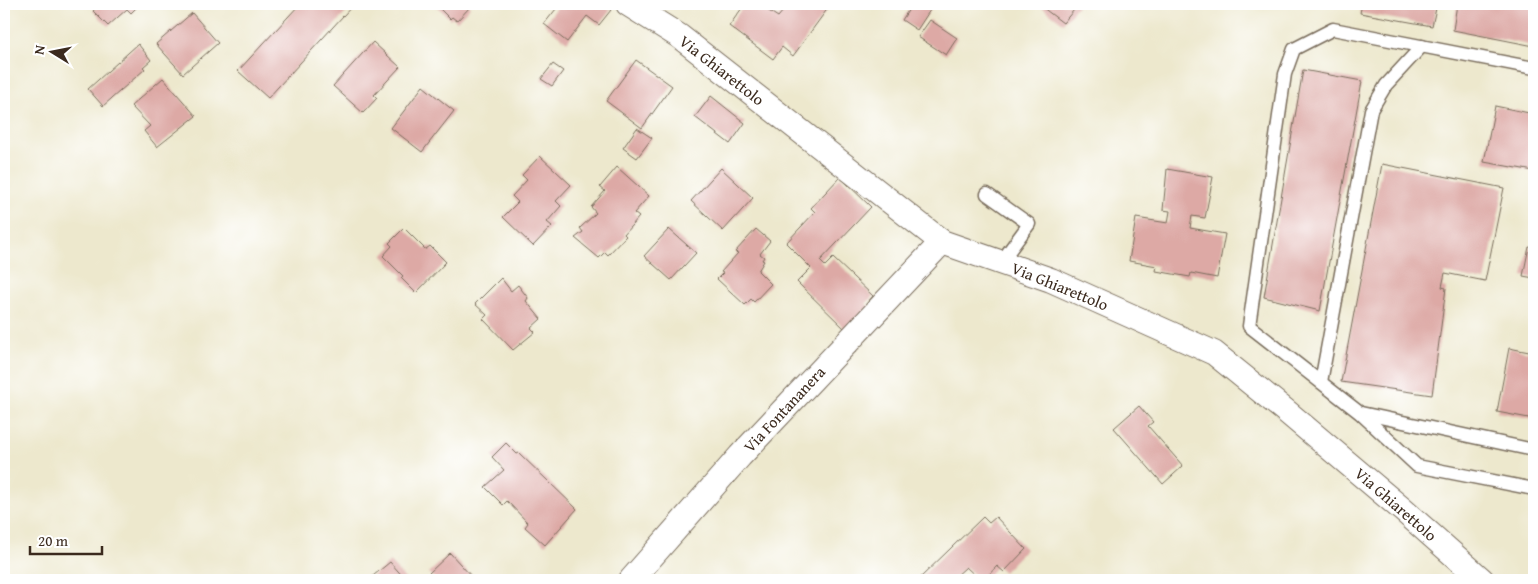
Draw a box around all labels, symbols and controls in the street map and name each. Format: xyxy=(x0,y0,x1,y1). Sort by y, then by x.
north arrow xyxy=(28,28,78,78)
street label: Via Ghiarettolo xyxy=(674,29,770,111)
text: N xyxy=(29,43,50,56)
street label: Via Ghiarettolo xyxy=(1008,256,1112,316)
street label: Via Fontananera xyxy=(737,360,831,458)
street label: Via Ghiarettolo xyxy=(1349,461,1443,547)
scale bar xyxy=(30,524,102,556)
text: 20 m xyxy=(38,530,69,551)

